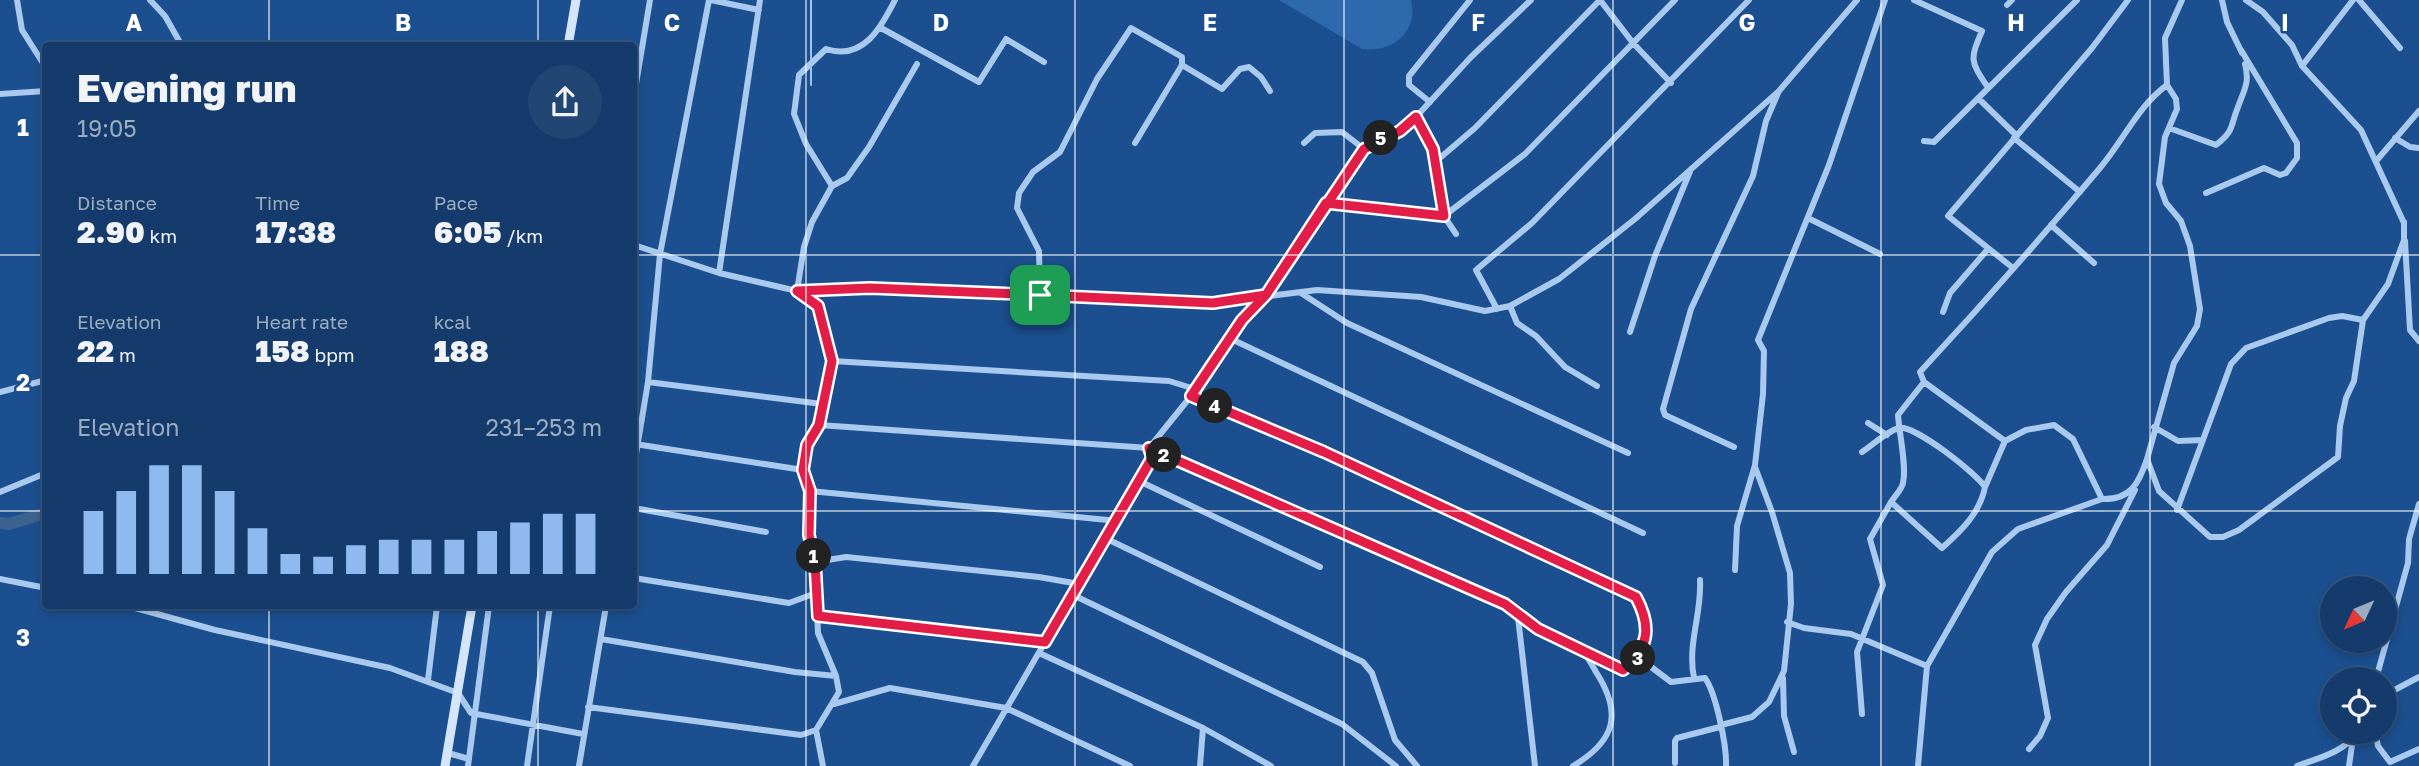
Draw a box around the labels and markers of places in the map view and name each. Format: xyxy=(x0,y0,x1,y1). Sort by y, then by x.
pin: 5 xyxy=(1364,120,1398,156)
pin xyxy=(1010,265,1070,325)
pin: 4 xyxy=(1198,388,1232,424)
pin: 2 xyxy=(1146,438,1182,472)
pin: 1 xyxy=(796,538,832,574)
pin: 3 xyxy=(1620,640,1656,676)

